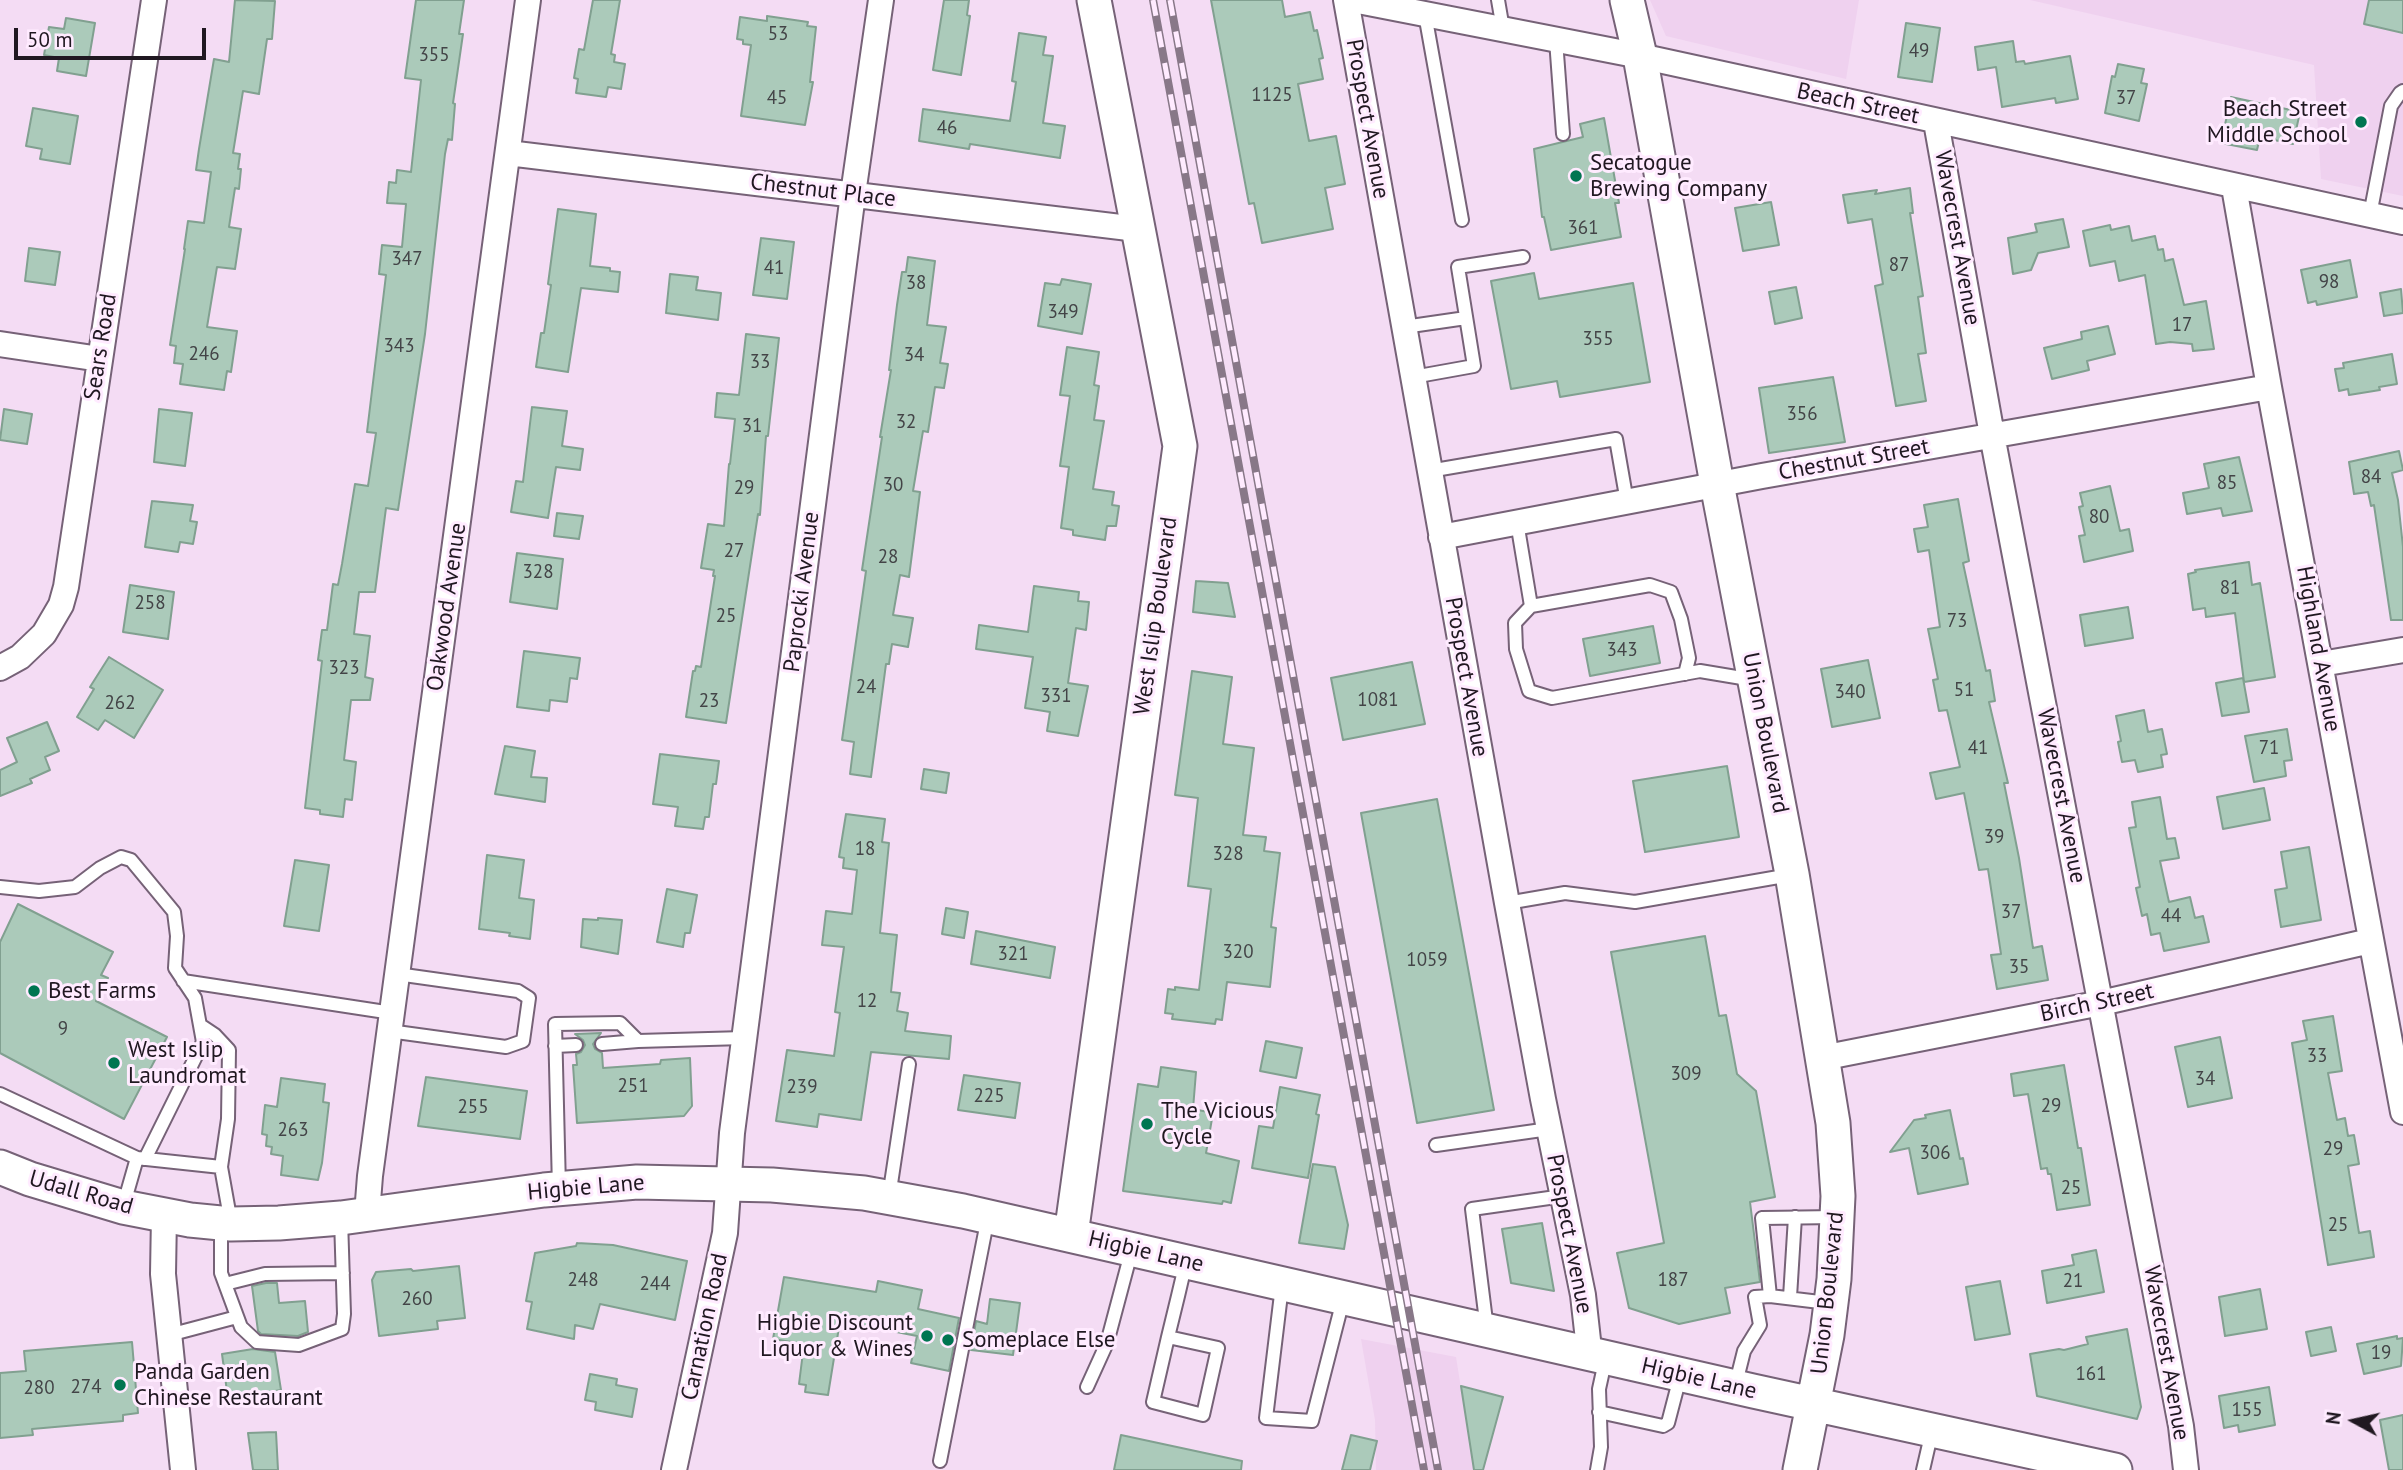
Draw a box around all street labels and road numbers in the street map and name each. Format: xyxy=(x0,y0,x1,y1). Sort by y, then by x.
street label: Prospect Avenue xyxy=(1339,37,1395,201)
street label: Beach Street xyxy=(1794,78,1922,130)
street label: Wavecrest Avenue xyxy=(1928,148,1986,328)
street label: Chestnut Place xyxy=(749,168,897,214)
street label: Sears Road xyxy=(79,292,123,402)
street label: Chestnut Street xyxy=(1776,433,1932,487)
street label: Paprocki Avenue xyxy=(778,510,826,674)
street label: West Islip Boulevard xyxy=(1128,515,1184,717)
street label: Oakwood Avenue xyxy=(422,521,472,693)
street label: Highland Avenue xyxy=(2290,564,2346,734)
street label: Prospect Avenue xyxy=(1438,595,1494,759)
street label: Union Boulevard xyxy=(1736,650,1794,816)
street label: Wavecrest Avenue xyxy=(2031,706,2091,886)
street label: Birch Street xyxy=(2038,978,2156,1028)
street label: Prospect Avenue xyxy=(1540,1152,1598,1316)
street label: Udall Road xyxy=(26,1165,136,1221)
street label: Higbie Lane xyxy=(526,1169,646,1207)
street label: Union Boulevard xyxy=(1806,1210,1850,1376)
street label: Higbie Lane xyxy=(1086,1225,1206,1279)
street label: Carnation Road xyxy=(676,1251,734,1403)
street label: Wavecrest Avenue xyxy=(2137,1263,2195,1443)
street label: Higbie Lane xyxy=(1639,1352,1759,1406)

